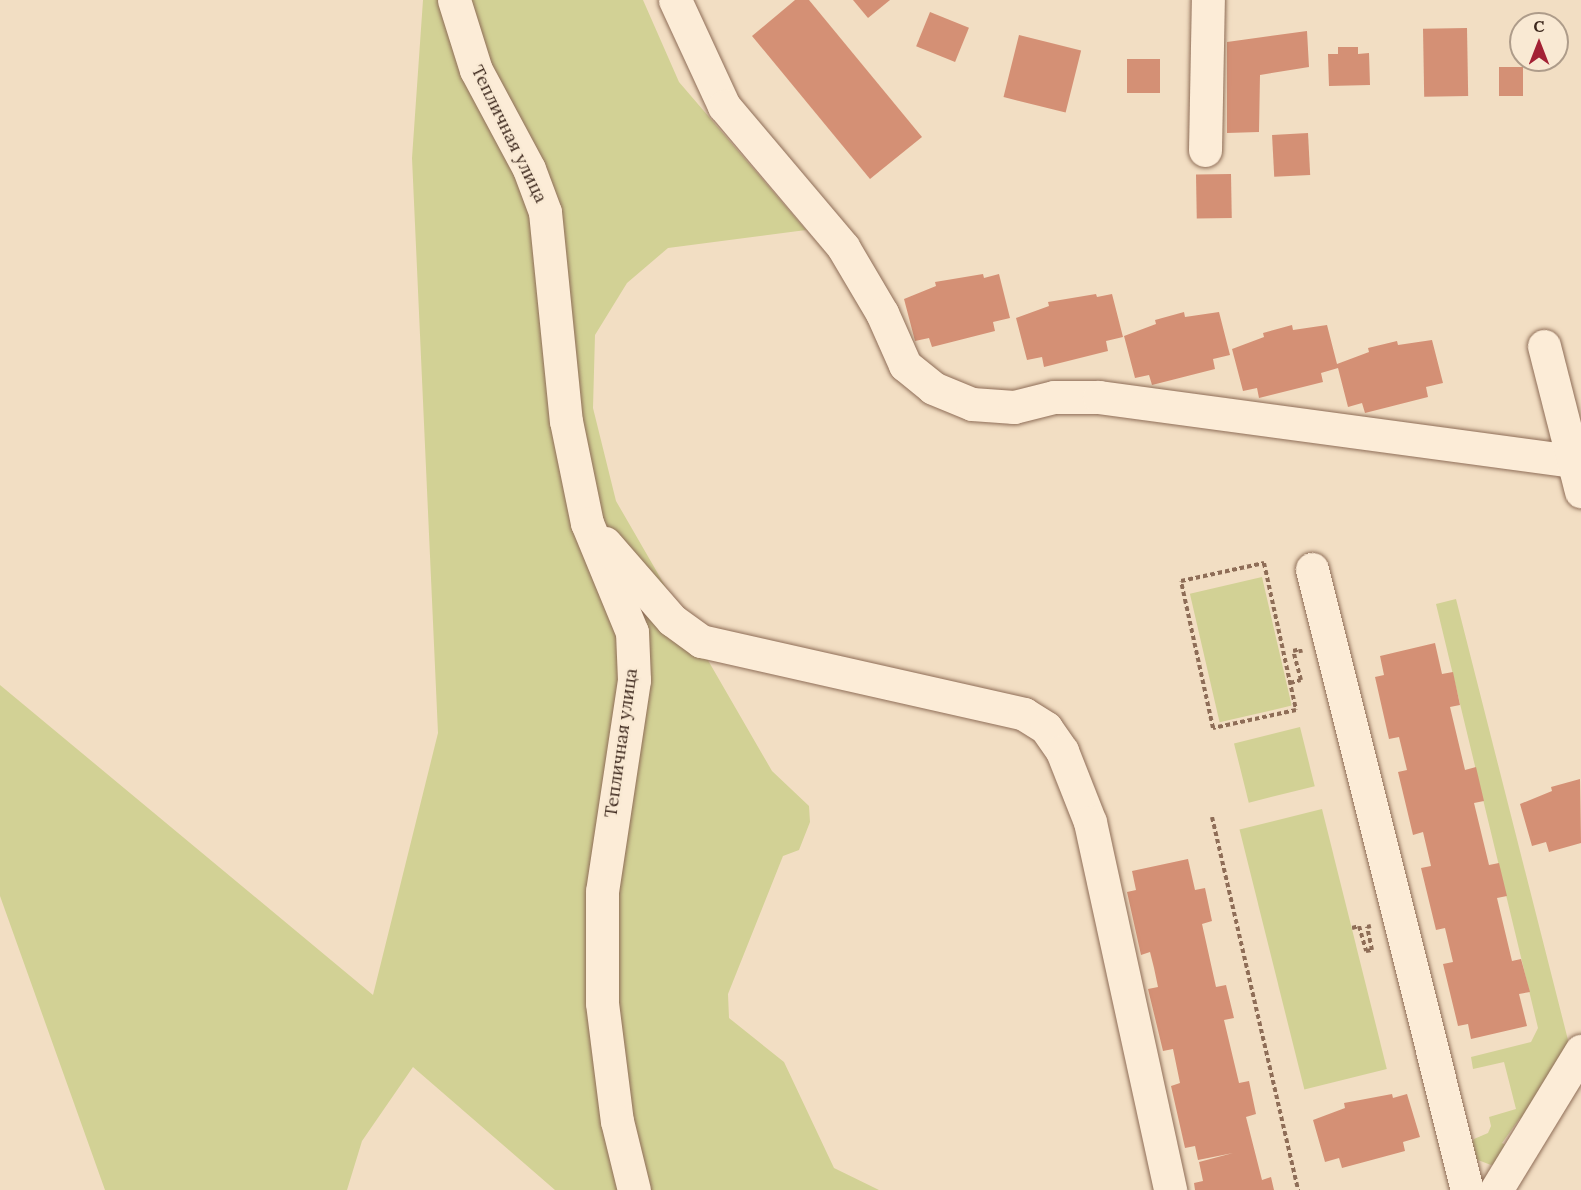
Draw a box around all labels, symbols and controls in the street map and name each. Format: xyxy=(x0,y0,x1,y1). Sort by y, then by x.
north arrow xyxy=(1509,12,1569,72)
text: С xyxy=(1533,16,1545,36)
street label: Тепличная улица xyxy=(466,62,552,206)
street label: Тепличная улица xyxy=(600,667,642,819)

